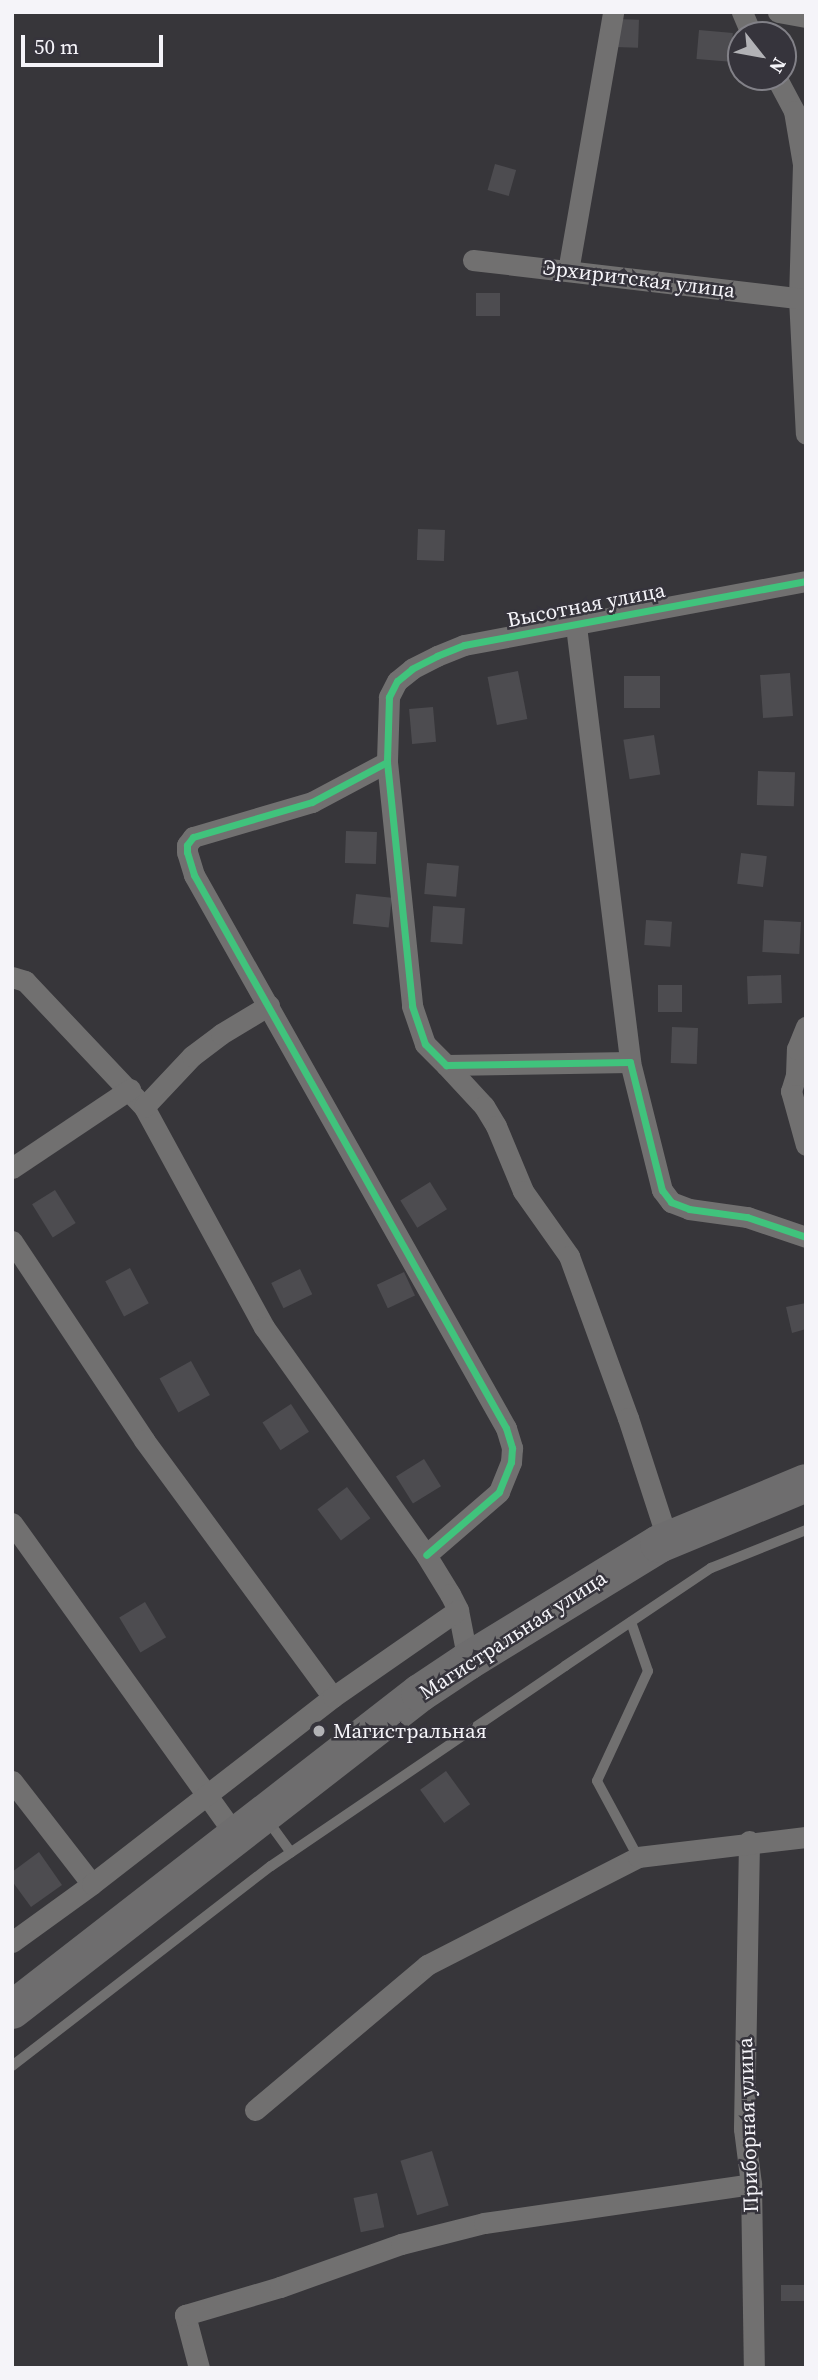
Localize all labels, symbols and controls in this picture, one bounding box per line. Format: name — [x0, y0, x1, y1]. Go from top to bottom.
scale bar — [24, 21, 166, 65]
north arrow — [727, 21, 797, 91]
text: 50 m — [34, 32, 79, 61]
text: N — [764, 53, 793, 78]
street label: Эрхиритская улица — [542, 255, 736, 303]
street label: Высотная улица — [505, 577, 667, 633]
street label: Магистральная улица — [415, 1565, 611, 1705]
place label: Магистральная — [333, 1718, 487, 1744]
marker: Магистральная — [311, 1723, 327, 1739]
street label: Приборная улица — [732, 2037, 764, 2213]

